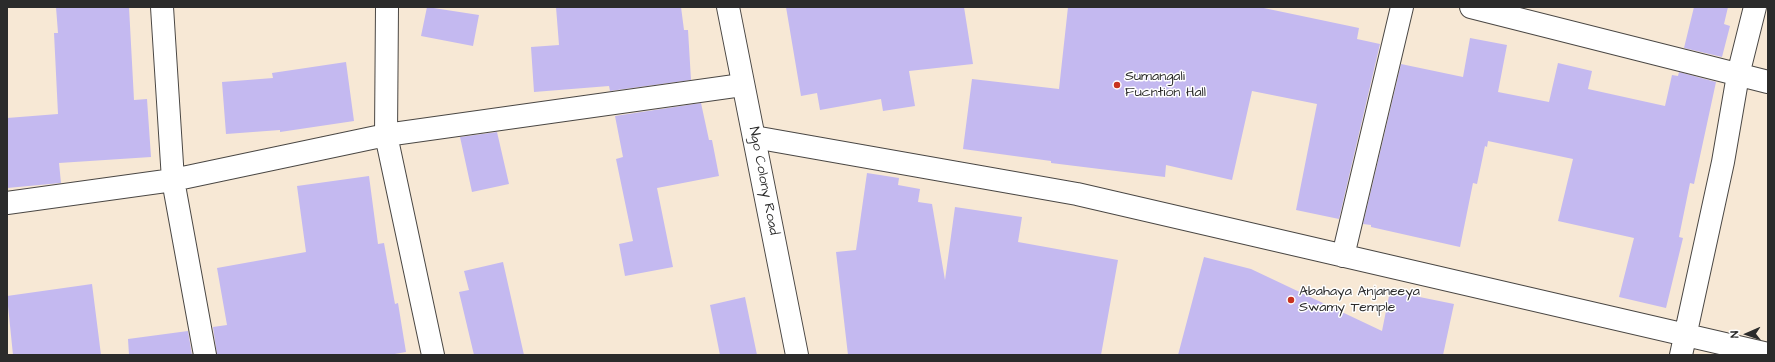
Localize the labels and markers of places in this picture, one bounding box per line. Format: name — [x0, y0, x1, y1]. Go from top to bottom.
place label: Sumangali Fucntion Hall — [1125, 69, 1206, 102]
marker: Sumangali Fucntion Hall — [1112, 80, 1122, 90]
place label: Abahaya Anjaneeya Swamy Temple — [1299, 284, 1420, 316]
marker: Abahaya Anjaneeya Swamy Temple — [1286, 295, 1296, 305]

